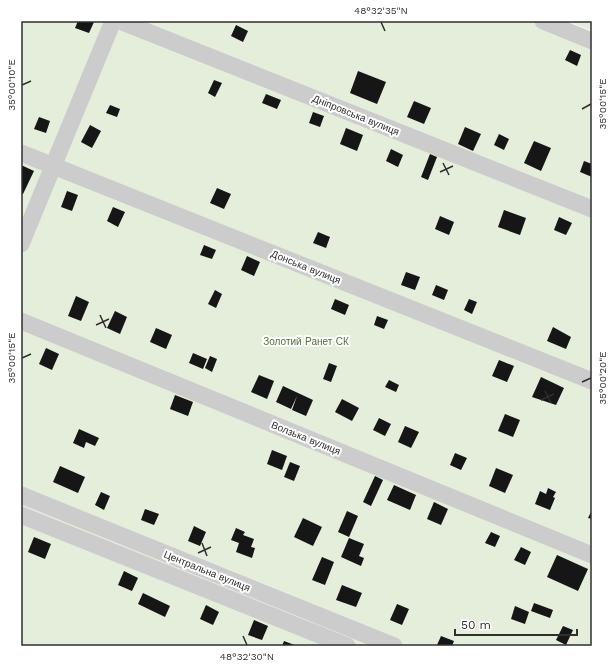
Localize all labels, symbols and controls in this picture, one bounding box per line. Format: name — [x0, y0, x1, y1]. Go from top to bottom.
text: 48°32'35"N — [354, 5, 408, 16]
text: 35°00'10"E — [6, 59, 17, 111]
text: 35°00'15"E — [597, 78, 608, 130]
street label: Дніпровська вулиця — [311, 93, 401, 137]
street label: Донська вулиця — [270, 248, 342, 286]
text: 35°00'15"E — [6, 332, 17, 384]
park label: Золотий Ранет СК — [263, 336, 349, 347]
text: 35°00'20"E — [597, 351, 608, 405]
street label: Волзька вулиця — [270, 419, 342, 457]
street label: Центральна вулиця — [162, 549, 252, 593]
scale bar — [455, 611, 577, 637]
text: 50 m — [461, 618, 491, 632]
text: 48°32'30"N — [220, 651, 274, 662]

